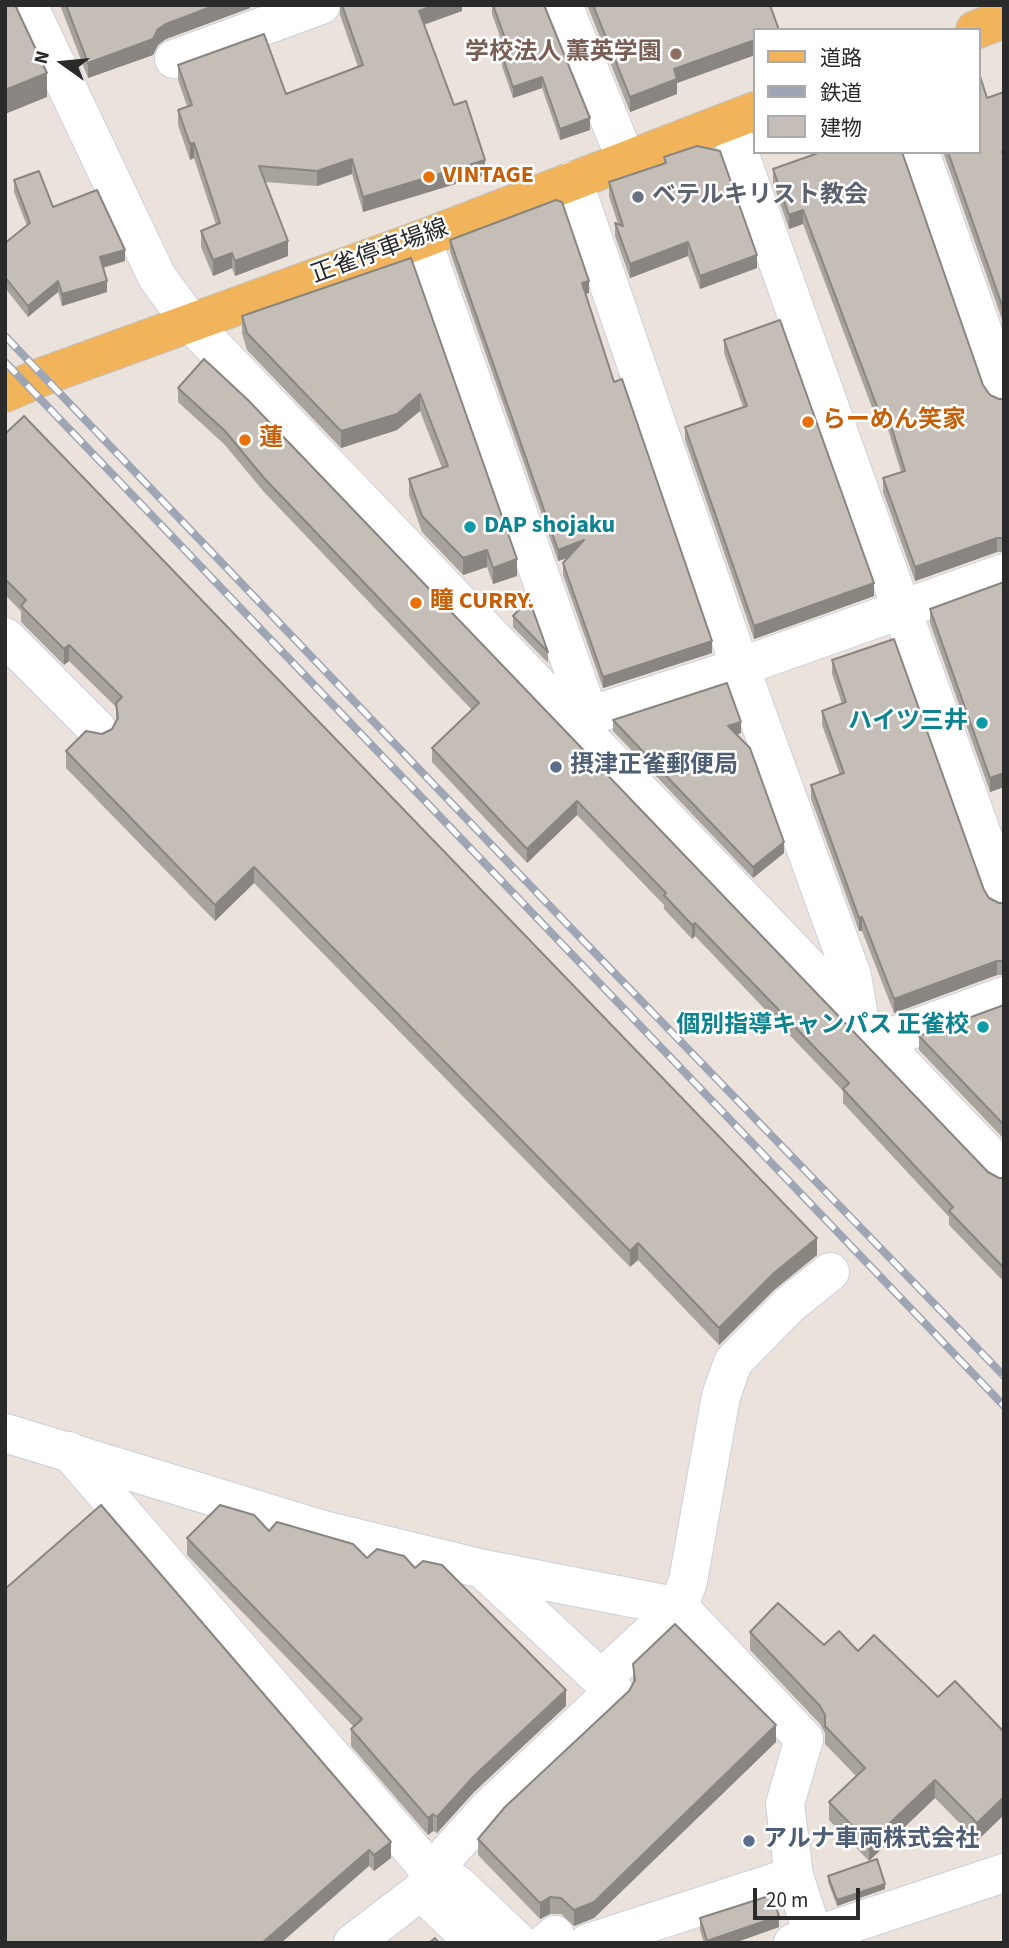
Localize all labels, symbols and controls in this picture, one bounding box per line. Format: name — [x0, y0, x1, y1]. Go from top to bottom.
north arrow — [28, 28, 98, 98]
legend — [754, 28, 981, 154]
place label: 学校法人 薫英学園 — [465, 40, 662, 68]
text: 道路 — [820, 43, 862, 73]
marker: 学校法人 薫英学園 — [668, 46, 684, 62]
text: N — [28, 48, 57, 67]
text: 鉄道 — [820, 78, 862, 108]
text: 建物 — [820, 113, 862, 143]
place label: VINTAGE — [443, 163, 534, 191]
marker: VINTAGE — [421, 169, 437, 185]
place label: ベテルキリスト教会 — [652, 183, 868, 211]
marker: ベテルキリスト教会 — [630, 189, 646, 205]
street label: 正雀停車場線 — [307, 215, 453, 291]
place label: らーめん笑家 — [822, 408, 966, 436]
marker: らーめん笑家 — [800, 414, 816, 430]
place label: 蓮 — [259, 426, 283, 454]
marker: 蓮 — [237, 432, 253, 448]
place label: DAP shojaku — [484, 513, 615, 541]
marker: DAP shojaku — [462, 519, 478, 535]
place label: 瞳 CURRY. — [430, 589, 534, 617]
marker: 瞳 CURRY. — [408, 595, 424, 611]
place label: ハイツ三井 — [848, 709, 968, 737]
marker: ハイツ三井 — [974, 715, 990, 731]
place label: 摂津正雀郵便局 — [570, 753, 738, 781]
marker: 摂津正雀郵便局 — [548, 759, 564, 775]
place label: 個別指導キャンパス 正雀校 — [676, 1013, 969, 1041]
marker: 個別指導キャンパス 正雀校 — [975, 1019, 991, 1035]
place label: アルナ車両株式会社 — [763, 1827, 979, 1855]
marker: アルナ車両株式会社 — [741, 1833, 757, 1849]
scale bar — [757, 1874, 864, 1918]
text: 20 m — [766, 1885, 808, 1915]

